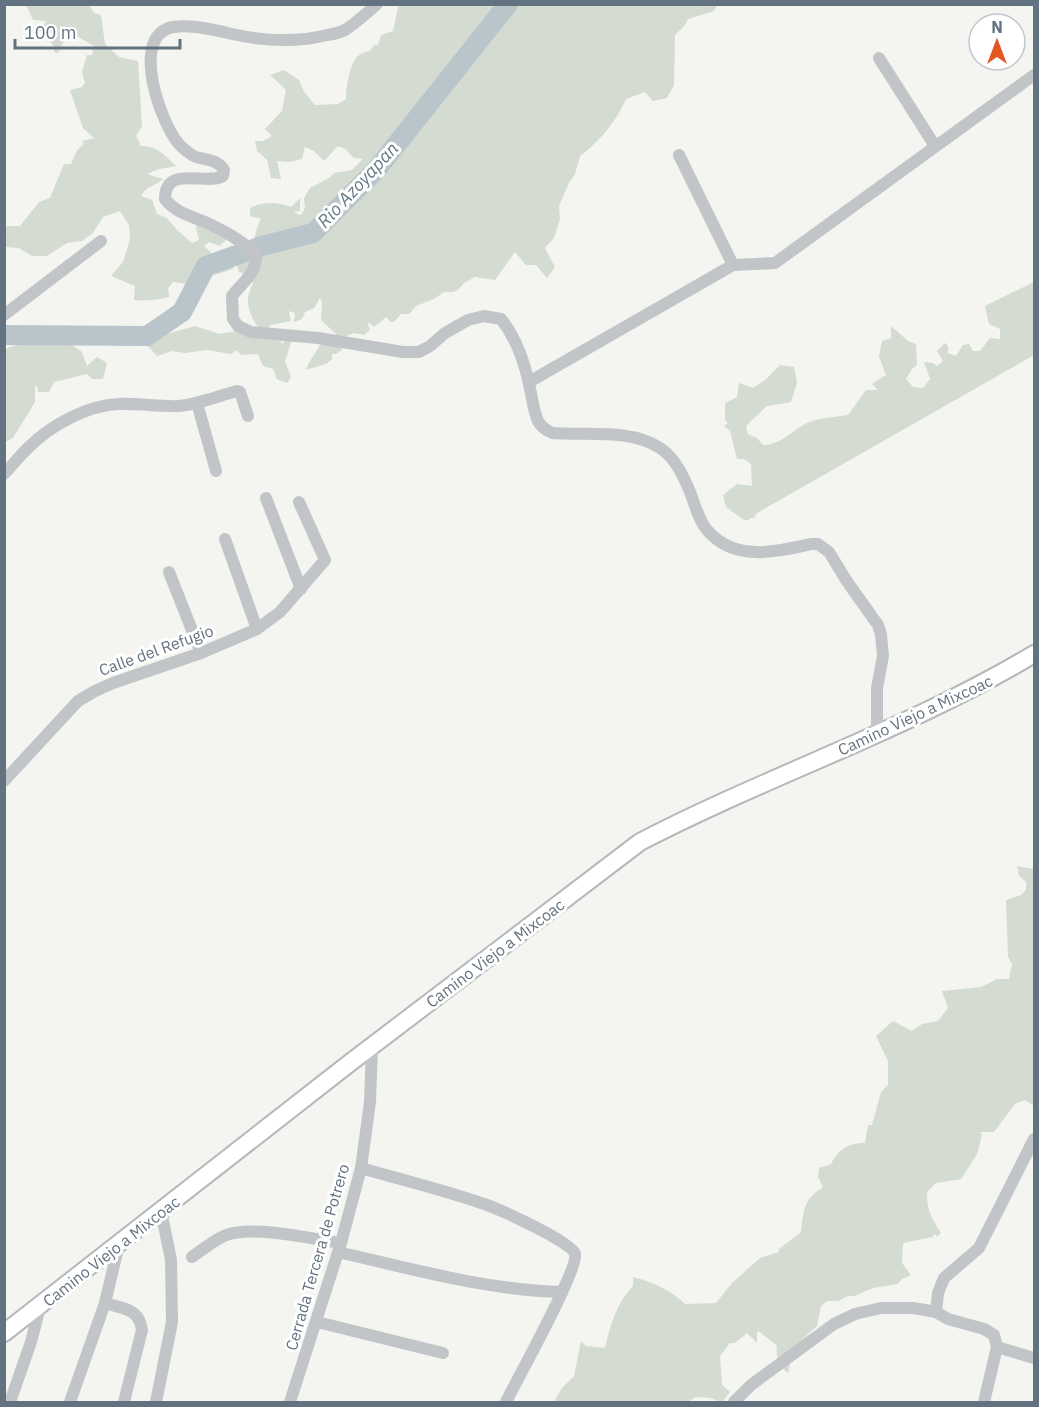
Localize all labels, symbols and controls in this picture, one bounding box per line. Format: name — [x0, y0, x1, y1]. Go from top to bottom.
scale bar — [15, 12, 180, 50]
north arrow — [967, 12, 1027, 72]
text: N — [991, 17, 1003, 37]
text: 100 m — [24, 21, 76, 44]
water label: Rio Azoyapan — [312, 137, 403, 232]
street label: Calle del Refugio — [96, 620, 216, 680]
street label: Camino Viejo a Mixcoac — [835, 670, 995, 760]
street label: Camino Viejo a Mixcoac — [422, 894, 568, 1012]
street label: Cerrada Tercera de Potrero — [281, 1161, 353, 1353]
street label: Camino Viejo a Mixcoac — [39, 1191, 183, 1311]

